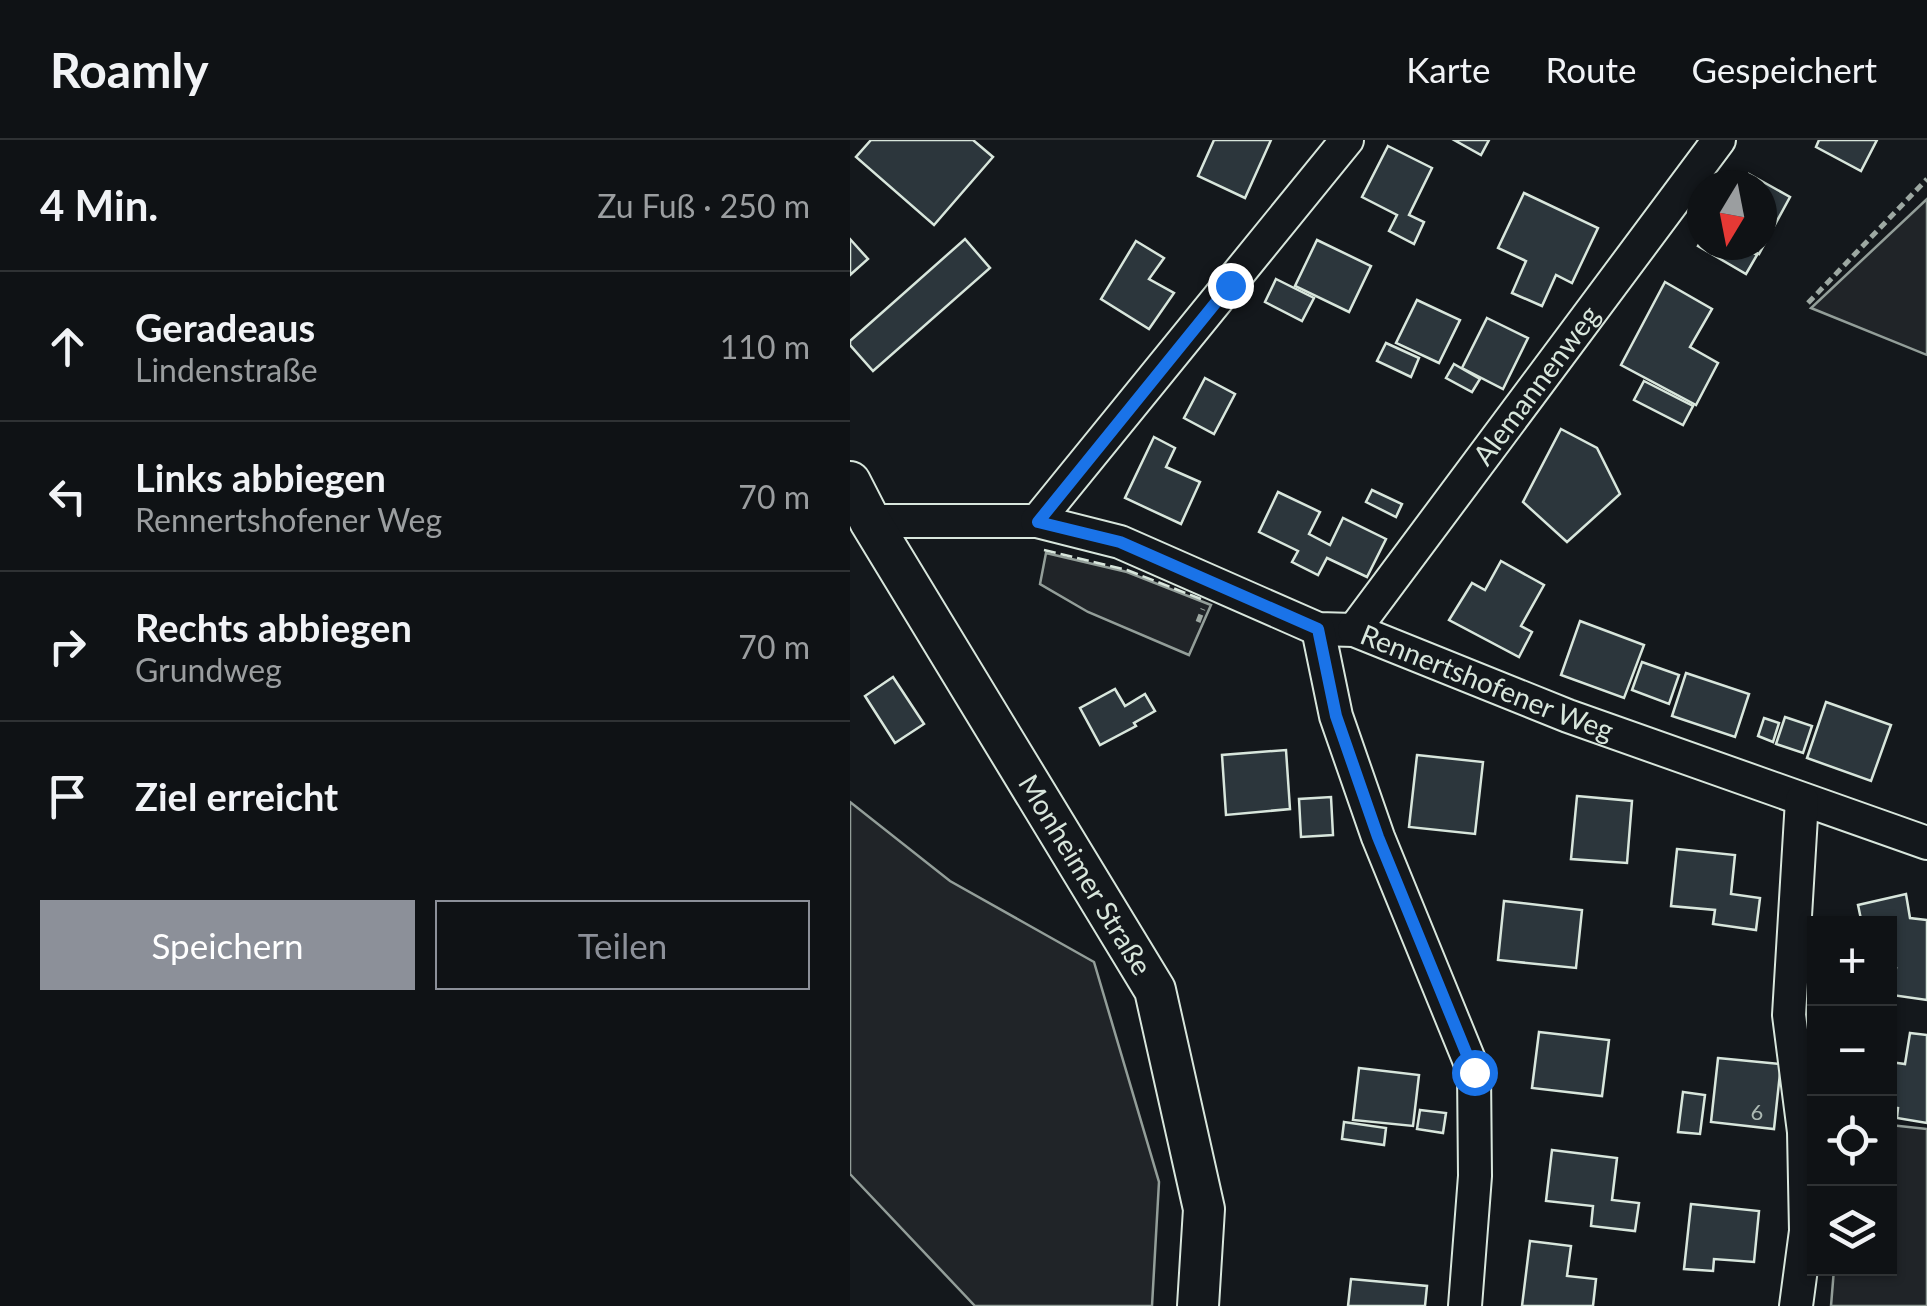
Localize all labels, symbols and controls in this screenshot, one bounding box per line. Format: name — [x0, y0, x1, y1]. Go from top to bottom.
text: Roamly — [50, 41, 209, 98]
text: Karte — [1406, 48, 1490, 90]
text: Route — [1545, 48, 1637, 90]
text: Gespeichert — [1692, 48, 1877, 90]
north arrow — [1687, 170, 1777, 260]
text: 4 Min. — [40, 180, 158, 230]
text: Zu Fuß · 250 m — [597, 186, 810, 225]
route end — [1208, 263, 1254, 309]
street label: Alemannenweg — [1465, 298, 1606, 471]
text: Geradeaus — [135, 304, 315, 350]
icon: ahead — [40, 319, 95, 374]
text: 110 m — [720, 327, 810, 366]
text: Lindenstraße — [135, 350, 318, 389]
text: Links abbiegen — [135, 454, 386, 500]
icon: left — [40, 469, 95, 524]
text: 70 m — [738, 477, 810, 516]
text: Rennertshofener Weg — [135, 500, 442, 539]
text: Rechts abbiegen — [135, 604, 412, 650]
street label: Rennertshofener Weg — [1356, 617, 1618, 747]
icon: right — [40, 619, 95, 674]
text: 70 m — [738, 627, 810, 666]
text: Grundweg — [135, 650, 282, 689]
street label: Monheimer Straße — [1012, 768, 1160, 981]
icon: arrive — [40, 769, 95, 824]
text: Ziel erreicht — [135, 773, 338, 819]
button: Speichern — [40, 900, 415, 990]
button: Teilen — [435, 900, 810, 990]
map controls — [1807, 916, 1897, 1276]
button: + — [1807, 916, 1897, 1006]
button: − — [1807, 1006, 1897, 1096]
route start — [1452, 1050, 1498, 1096]
button: locate — [1807, 1096, 1897, 1186]
house number: 6 — [1751, 1098, 1763, 1125]
button: layers — [1807, 1186, 1897, 1276]

